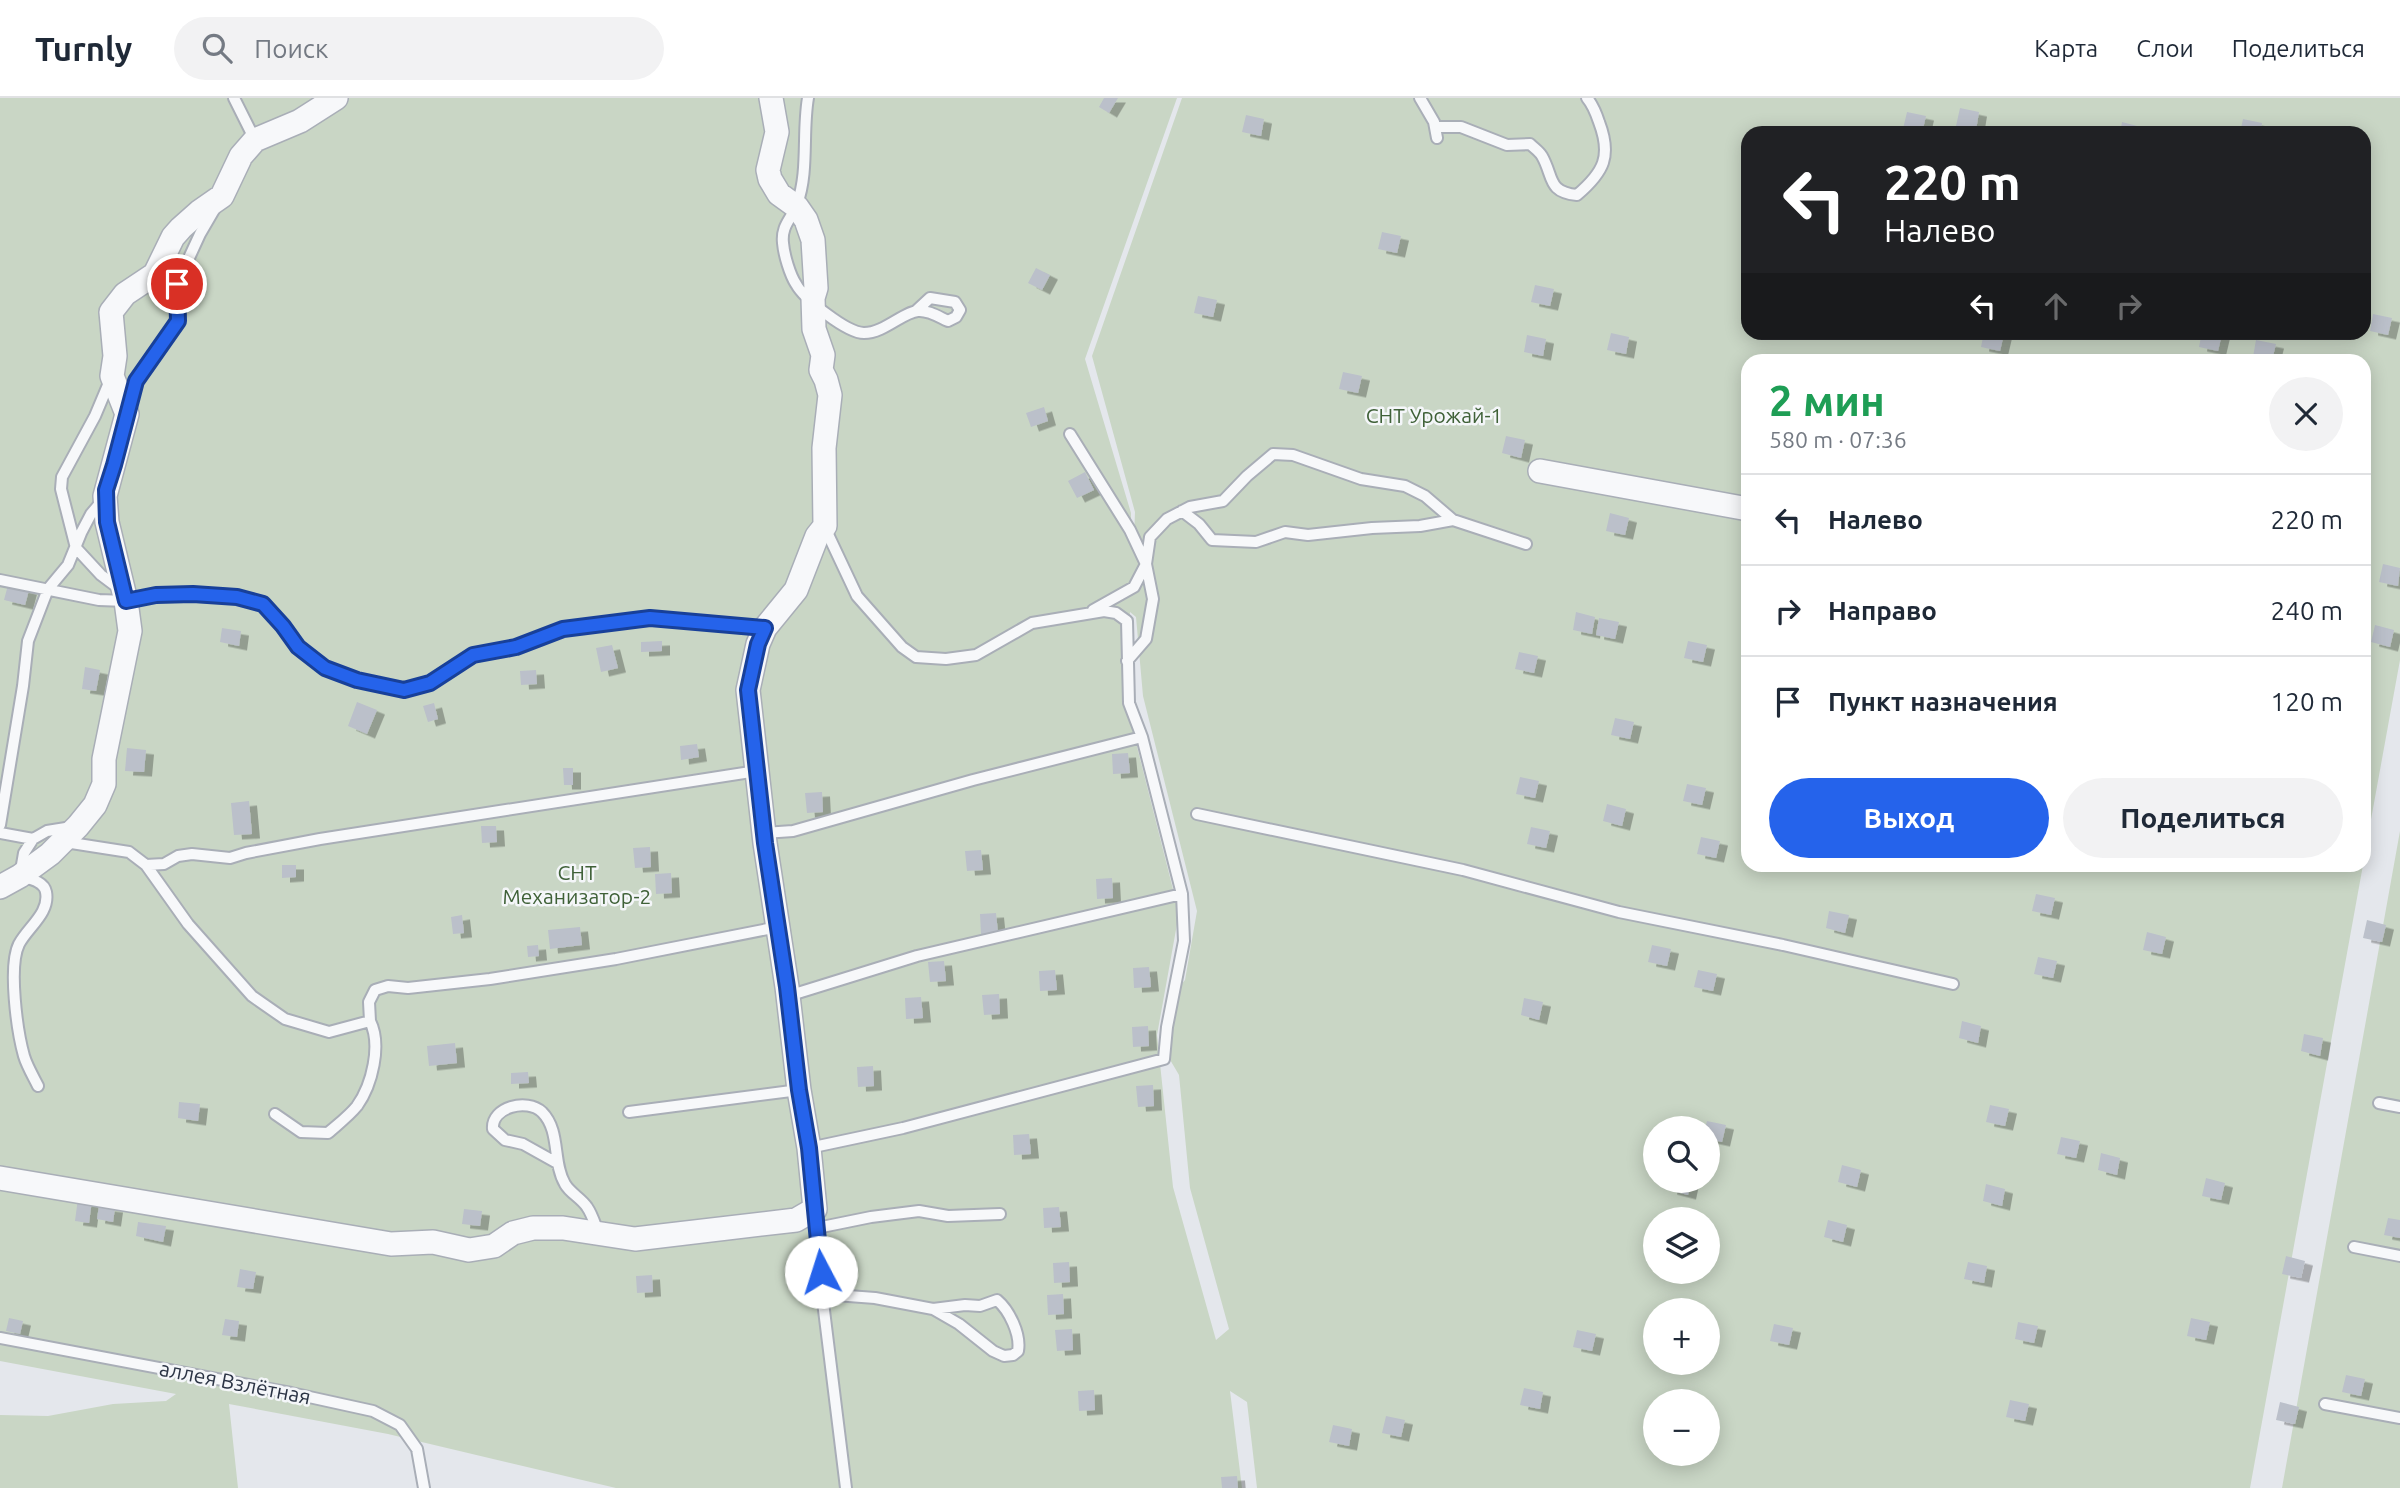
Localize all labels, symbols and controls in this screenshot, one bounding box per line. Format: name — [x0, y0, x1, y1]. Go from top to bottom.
search box — [174, 17, 664, 80]
icon: search — [198, 29, 236, 67]
text: Turnly — [35, 30, 132, 67]
text: Поиск — [254, 34, 328, 63]
text: Карта — [2034, 35, 2098, 62]
text: Слои — [2136, 35, 2194, 62]
text: Поделиться — [2232, 35, 2365, 62]
icon: left — [1769, 154, 1860, 245]
text: 220 m — [1884, 154, 2021, 209]
text: Налево — [1884, 212, 1996, 248]
pin — [147, 254, 207, 314]
icon: arrive — [158, 265, 196, 303]
icon: left — [1964, 287, 2002, 325]
icon: ahead — [2037, 287, 2075, 325]
icon: right — [2110, 287, 2148, 325]
text: 2 мин — [1769, 377, 1885, 424]
button: close — [2269, 377, 2343, 451]
park label: СНТ Урожай-1 — [1366, 403, 1502, 427]
text: 580 m · 07:36 — [1769, 427, 1907, 452]
icon: left — [1769, 501, 1807, 539]
text: Налево — [1828, 505, 1923, 534]
text: 220 m — [2271, 505, 2343, 534]
icon: right — [1769, 592, 1807, 630]
text: Направо — [1828, 596, 1937, 625]
text: 240 m — [2271, 596, 2343, 625]
icon: arrive — [1769, 683, 1807, 721]
text: Пункт назначения — [1828, 687, 2058, 716]
text: 120 m — [2271, 687, 2343, 716]
button: Выход — [1769, 778, 2049, 858]
button: Поделиться — [2063, 778, 2343, 858]
park label: СНТ Механизатор-2 — [503, 860, 651, 908]
map controls — [1643, 1116, 1720, 1466]
button: search — [1643, 1116, 1720, 1193]
button: layers — [1643, 1207, 1720, 1284]
position arrow — [784, 1235, 858, 1309]
button: + — [1643, 1298, 1720, 1375]
street label: аллея Взлётная — [157, 1356, 313, 1408]
button: − — [1643, 1389, 1720, 1466]

